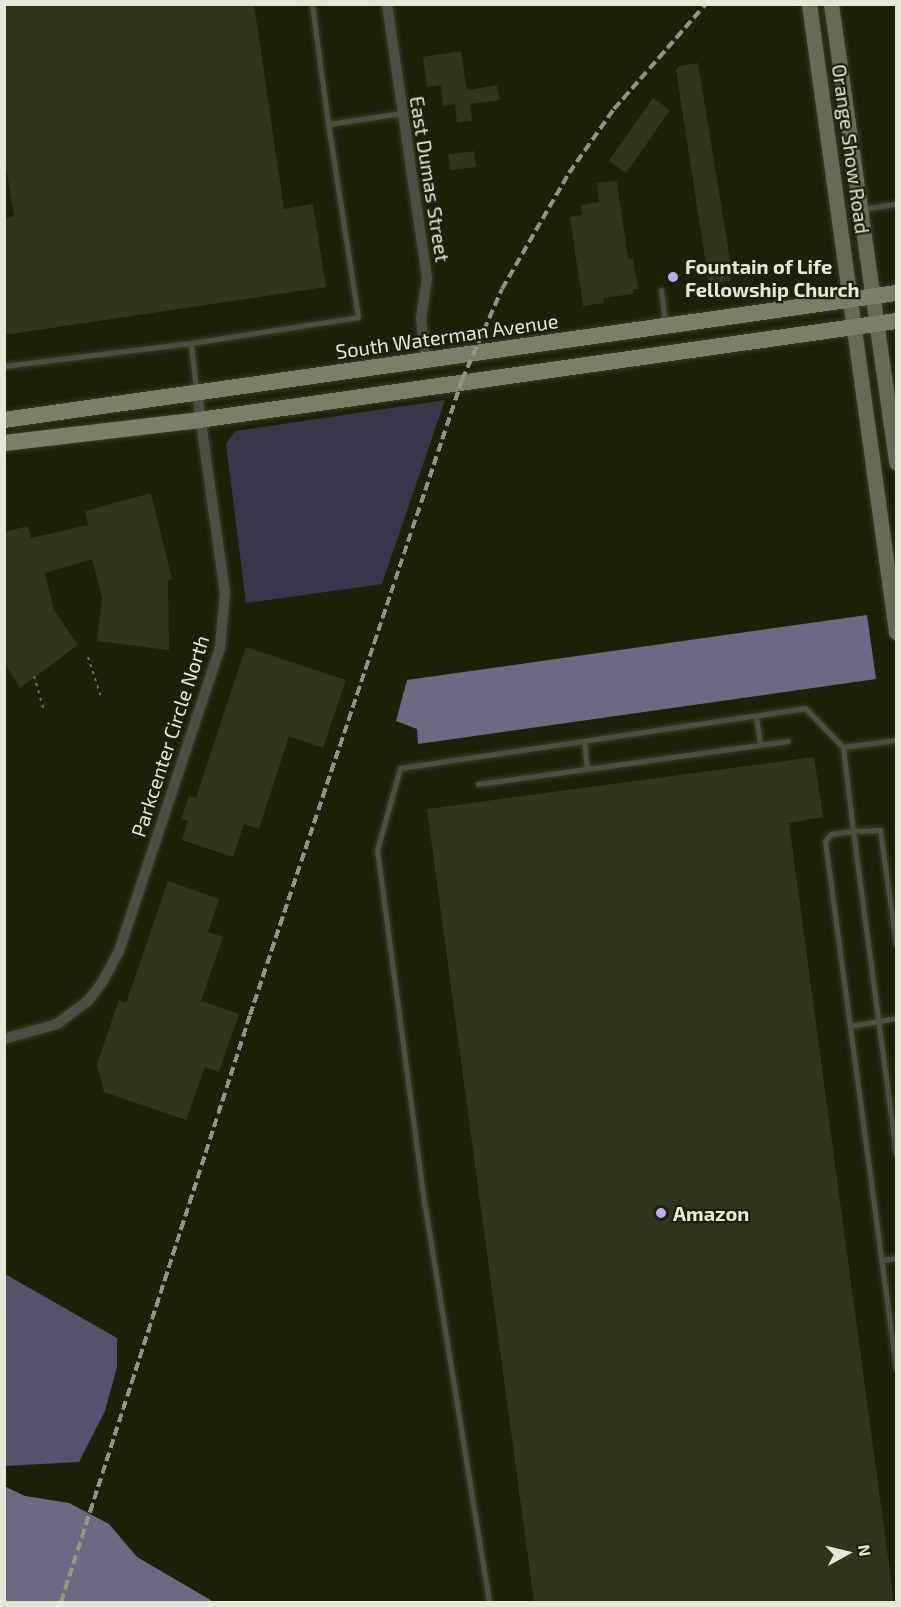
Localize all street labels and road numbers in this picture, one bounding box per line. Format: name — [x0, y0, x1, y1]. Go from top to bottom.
street label: Orange Show Road — [827, 62, 875, 236]
street label: East Dumas Street — [405, 94, 455, 264]
street label: South Waterman Avenue — [334, 308, 560, 364]
street label: Parkcenter Circle North — [126, 632, 214, 840]

